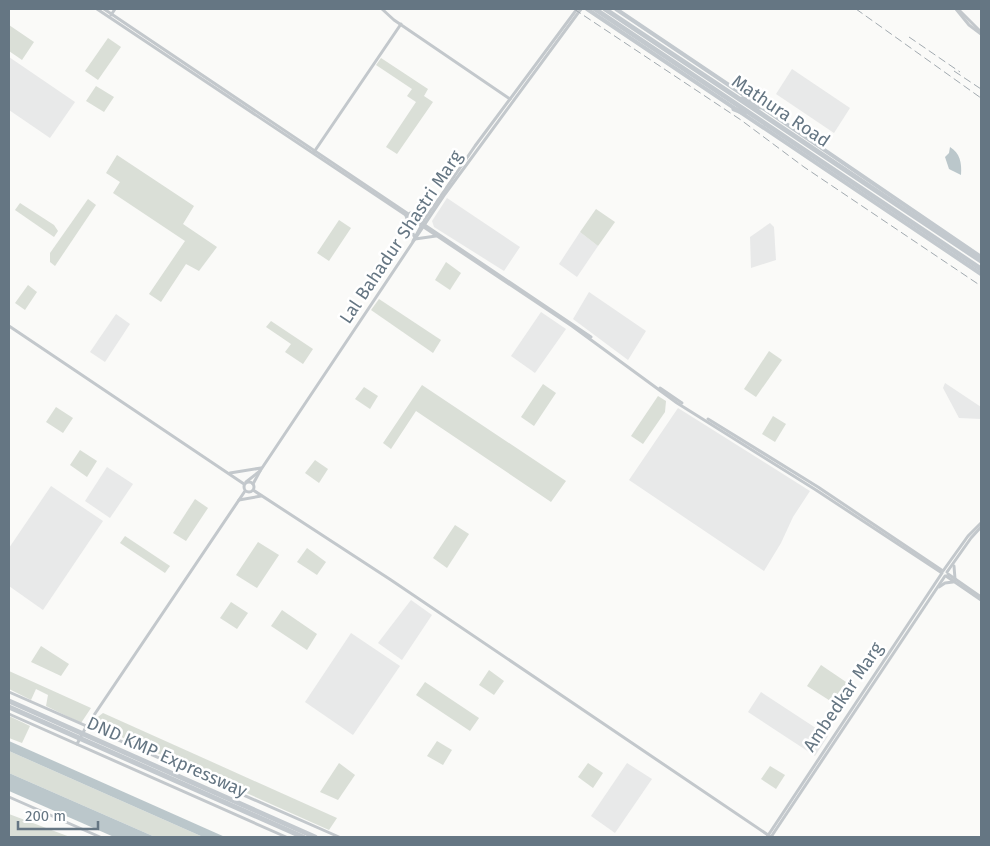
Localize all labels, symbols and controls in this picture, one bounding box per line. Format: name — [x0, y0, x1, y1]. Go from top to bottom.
street label: Mathura Road — [728, 70, 834, 152]
street label: Lal Bahadur Shastri Marg — [335, 146, 468, 328]
street label: Ambedkar Marg — [798, 638, 888, 756]
street label: DND KMP Expressway — [84, 712, 251, 802]
scale bar — [18, 798, 98, 830]
text: 200 m — [25, 807, 66, 825]

